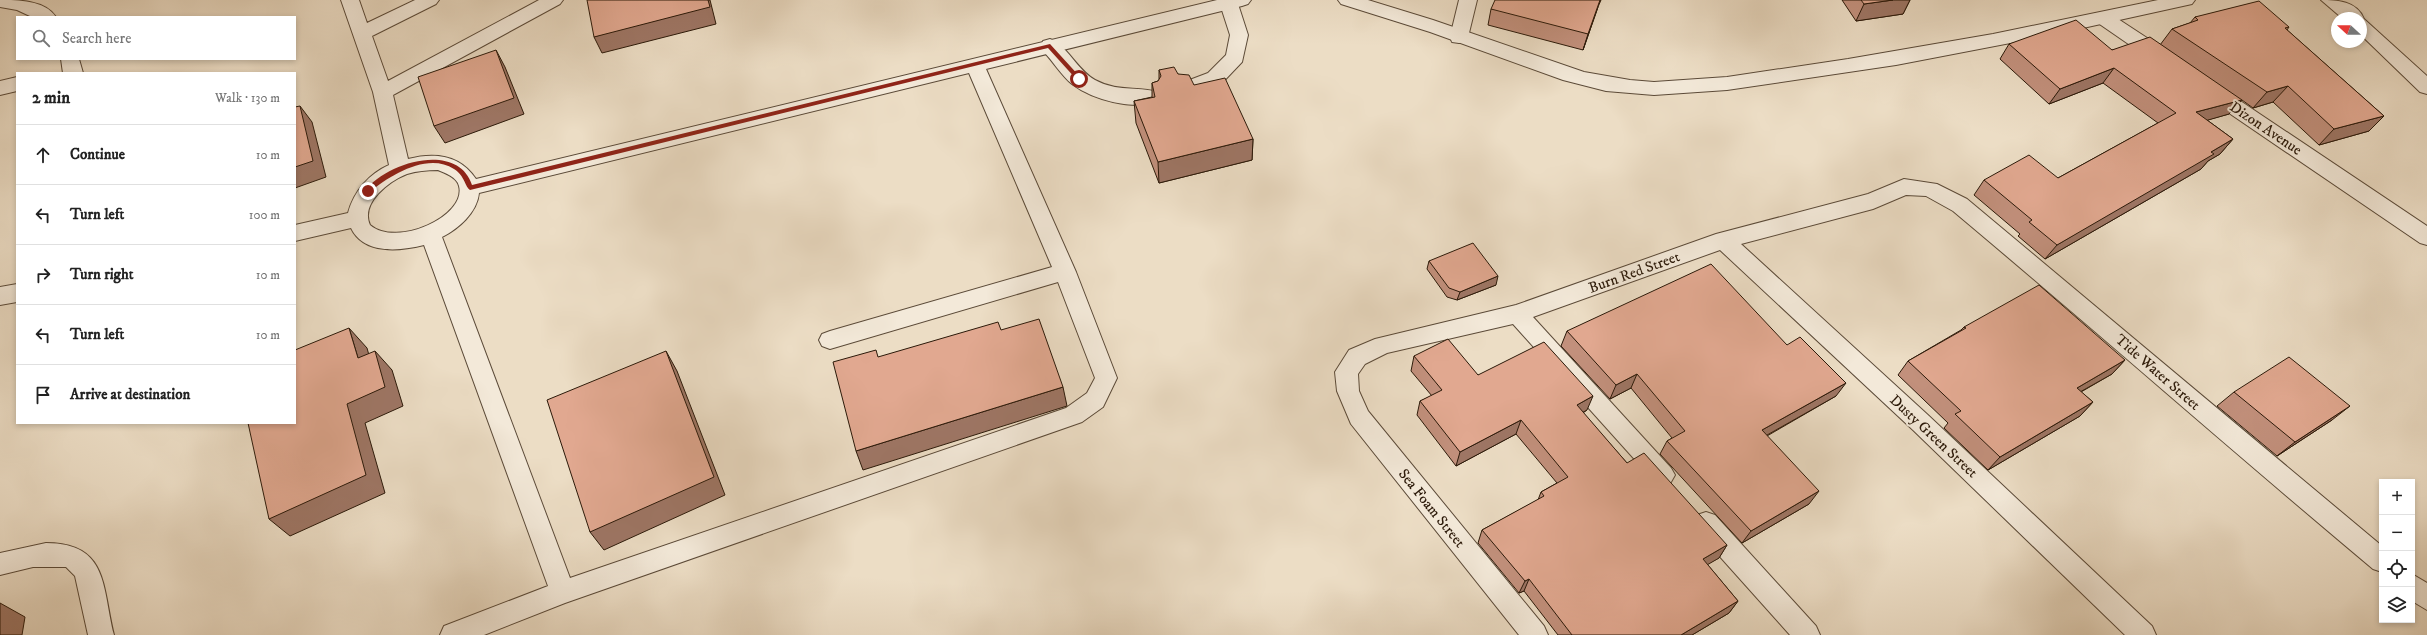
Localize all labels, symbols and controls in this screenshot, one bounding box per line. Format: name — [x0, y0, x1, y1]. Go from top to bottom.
north arrow — [2331, 12, 2367, 48]
search box — [16, 16, 296, 60]
icon: search — [30, 27, 52, 49]
text: Search here — [62, 29, 131, 48]
route start — [1070, 70, 1088, 88]
text: 2 min — [32, 87, 70, 109]
text: Walk · 130 m — [215, 90, 280, 106]
street label: Dizon Avenue — [2226, 97, 2306, 160]
icon: ahead — [32, 144, 54, 166]
text: Continue — [70, 145, 125, 164]
text: 10 m — [256, 147, 280, 163]
route end — [359, 182, 377, 200]
icon: left — [32, 204, 54, 226]
text: Turn left — [70, 205, 124, 224]
text: 100 m — [249, 207, 280, 223]
street label: Burn Red Street — [1586, 247, 1683, 298]
icon: right — [32, 264, 54, 286]
text: Turn right — [70, 265, 133, 284]
text: 10 m — [256, 267, 280, 283]
icon: left — [32, 324, 54, 346]
text: Turn left — [70, 325, 124, 344]
text: 10 m — [256, 327, 280, 343]
street label: Tide Water Street — [2111, 330, 2204, 415]
icon: arrive — [32, 384, 54, 406]
text: Arrive at destination — [70, 385, 190, 404]
street label: Dusty Green Street — [1886, 391, 1982, 482]
street label: Sea Foam Street — [1394, 465, 1469, 552]
map controls — [2379, 479, 2415, 623]
button: + — [2379, 479, 2415, 515]
button: − — [2379, 515, 2415, 551]
button: locate — [2379, 551, 2415, 587]
button: layers — [2379, 587, 2415, 623]

